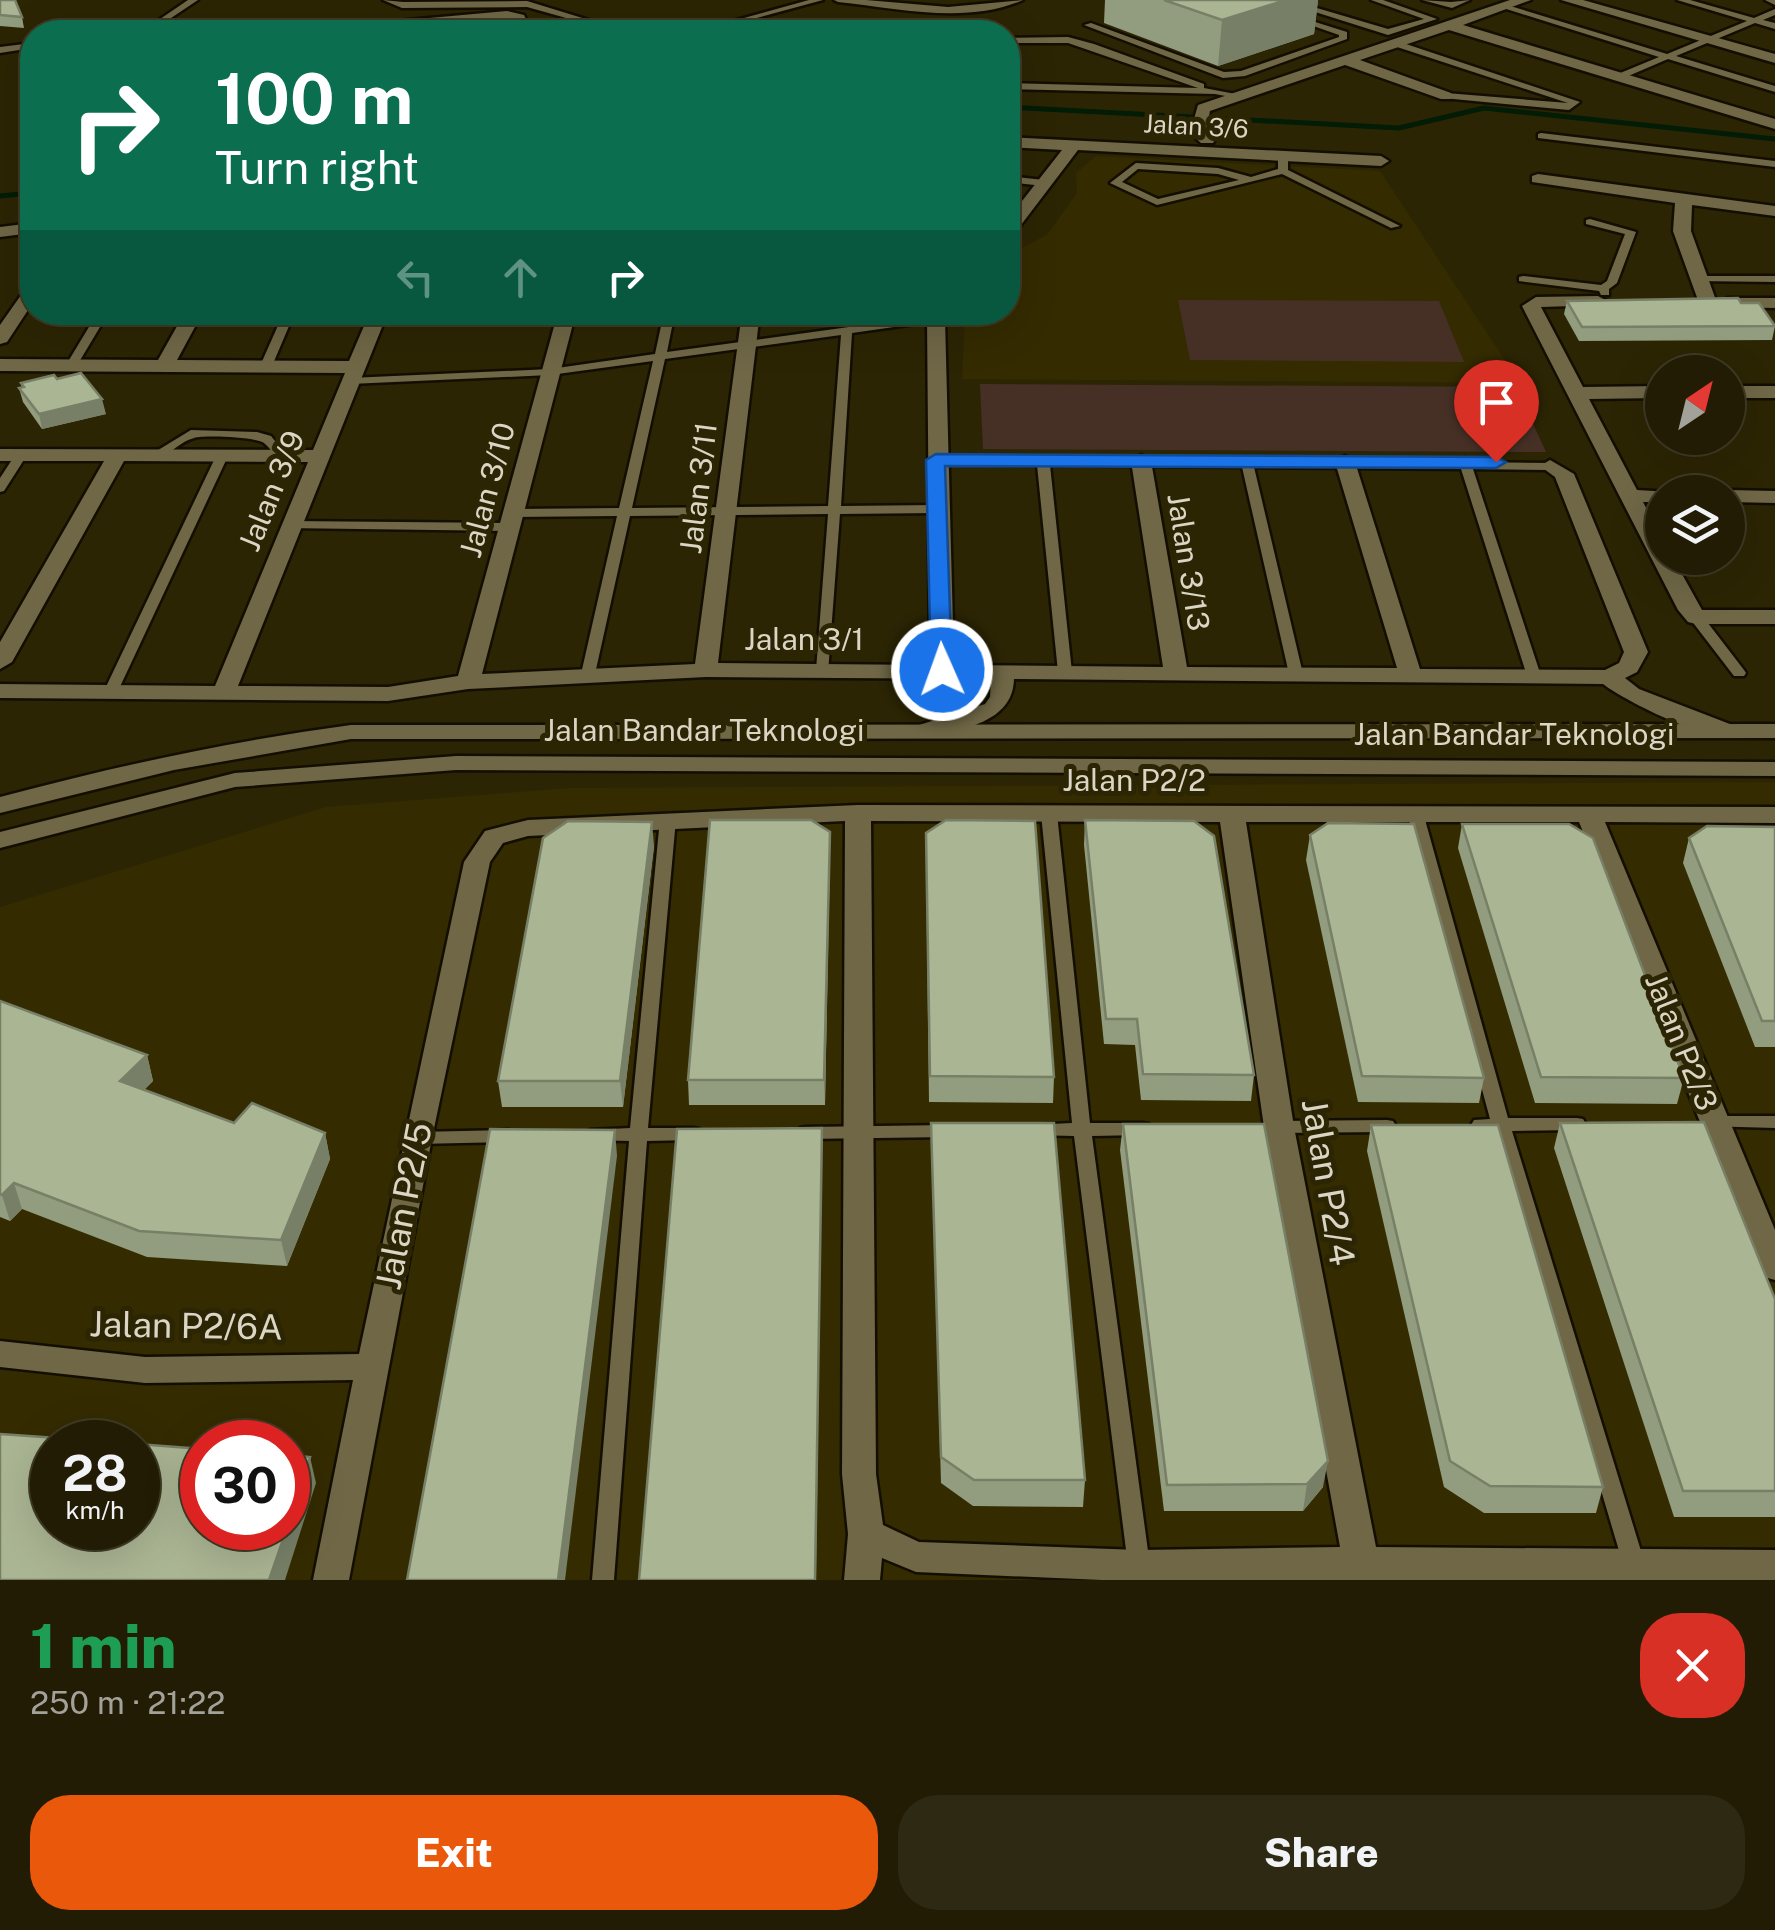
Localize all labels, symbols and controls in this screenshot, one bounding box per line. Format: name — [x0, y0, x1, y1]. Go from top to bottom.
text: 100 m — [215, 57, 413, 140]
icon: right — [50, 60, 180, 190]
street label: Jalan 3/6 — [1143, 108, 1249, 144]
text: Turn right — [215, 141, 419, 194]
icon: left — [388, 250, 443, 305]
icon: ahead — [493, 250, 548, 305]
icon: right — [598, 250, 653, 305]
north arrow — [1645, 355, 1745, 455]
map controls — [1645, 355, 1745, 575]
pin — [1454, 360, 1539, 463]
icon: arrive — [1469, 375, 1524, 430]
street label: Jalan 3/10 — [452, 418, 522, 561]
street label: Jalan 3/11 — [672, 420, 724, 556]
street label: Jalan 3/9 — [231, 425, 311, 556]
button: layers — [1645, 475, 1745, 575]
street label: Jalan 3/13 — [1160, 490, 1218, 633]
position arrow — [890, 618, 994, 722]
street label: Jalan 3/1 — [744, 621, 864, 657]
street label: Jalan Bandar Teknologi — [543, 712, 865, 748]
street label: Jalan Bandar Teknologi — [1353, 716, 1675, 752]
street label: Jalan P2/2 — [1062, 762, 1206, 798]
street label: Jalan P2/3 — [1638, 968, 1726, 1115]
street label: Jalan P2/4 — [1294, 1095, 1363, 1269]
street label: Jalan P2/5 — [367, 1119, 440, 1293]
street label: Jalan P2/6A — [89, 1303, 283, 1348]
speed limit sign: 30 — [180, 1420, 310, 1550]
text: 28 — [62, 1443, 128, 1502]
text: km/h — [66, 1495, 124, 1525]
text: 1 min — [30, 1611, 177, 1682]
button: close — [1640, 1613, 1745, 1718]
text: 250 m · 21:22 — [30, 1684, 225, 1721]
button: Exit — [30, 1795, 878, 1910]
button: Share — [898, 1795, 1745, 1910]

